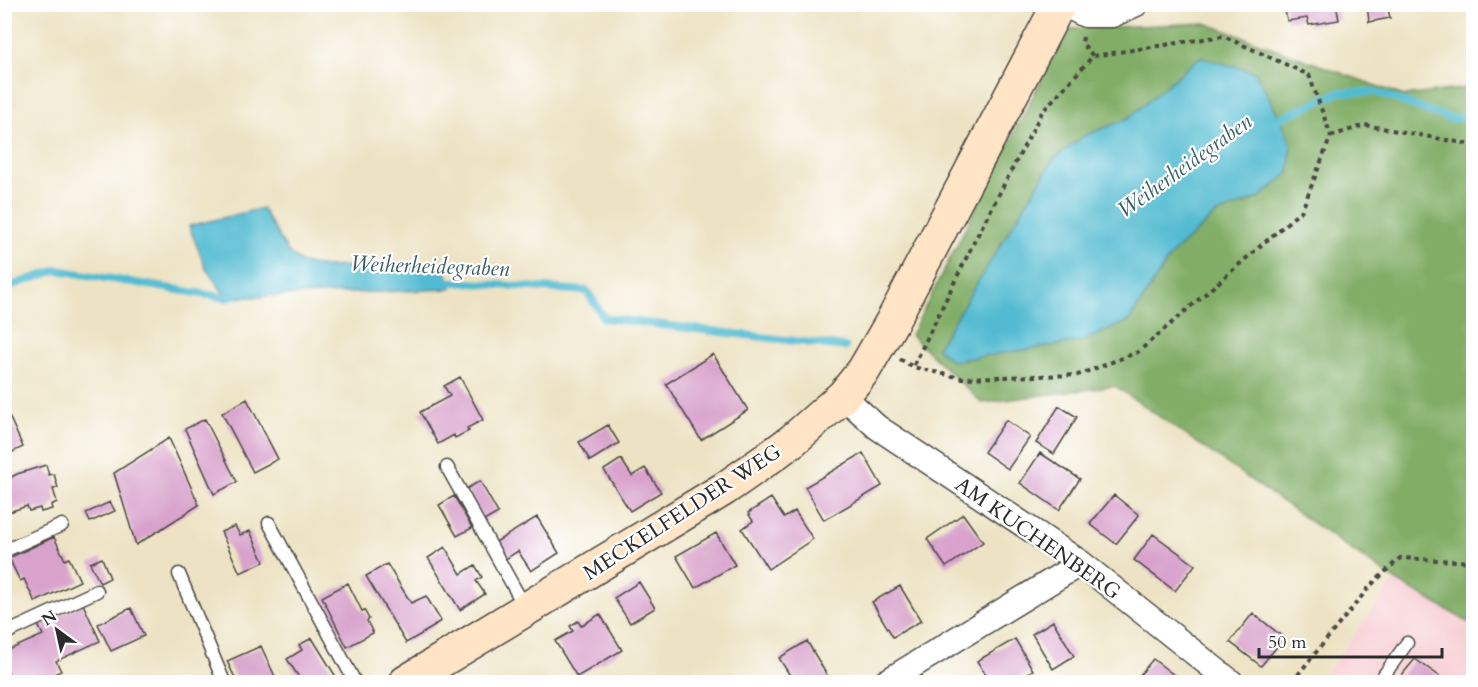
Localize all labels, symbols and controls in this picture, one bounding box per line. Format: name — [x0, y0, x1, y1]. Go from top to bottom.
water label: Weiherheidegraben — [1111, 107, 1258, 225]
water label: Weiherheidegraben — [350, 248, 510, 284]
street label: MECKELFELDER WEG — [578, 437, 787, 587]
street label: AM KUCHENBERG — [949, 470, 1127, 607]
north arrow — [27, 600, 87, 660]
text: N — [38, 605, 61, 631]
scale bar — [1259, 621, 1442, 659]
text: 50 m — [1268, 630, 1307, 655]

